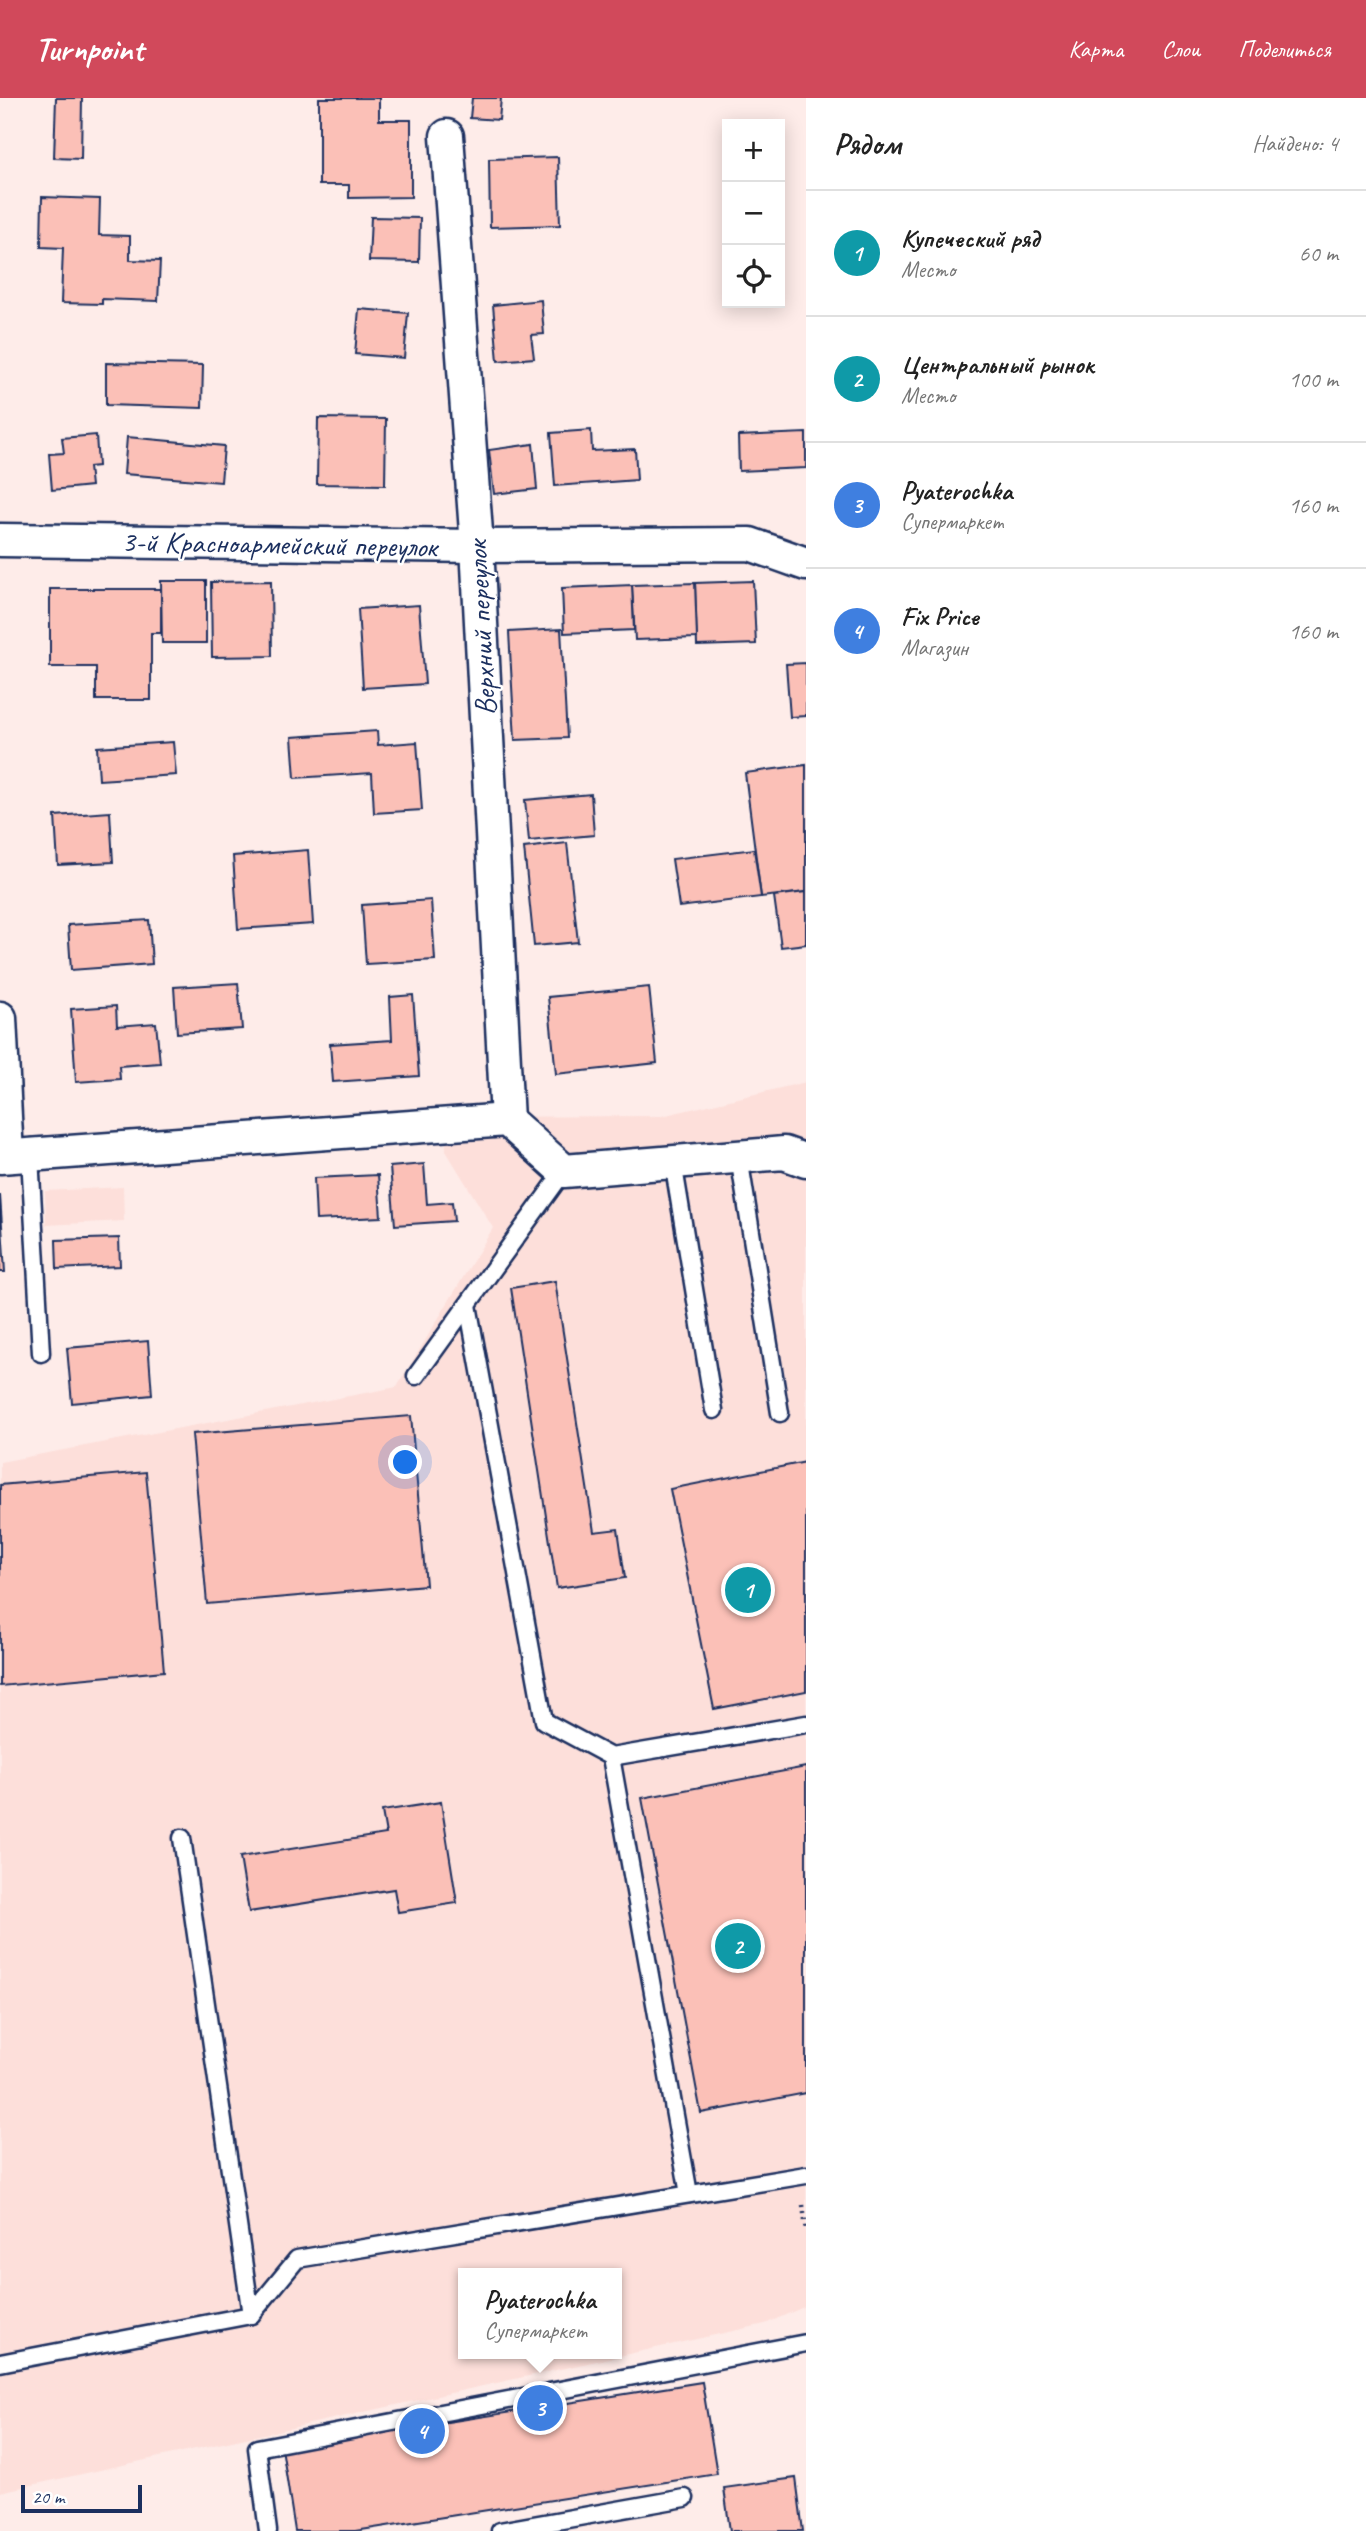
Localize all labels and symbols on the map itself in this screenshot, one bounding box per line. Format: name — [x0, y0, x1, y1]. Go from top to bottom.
street label: 3-й Красноармейский переулок — [121, 522, 440, 566]
street label: Верхний переулок — [457, 536, 505, 717]
your location — [388, 1445, 422, 1479]
pin: 1 — [725, 1564, 771, 1616]
pin: 2 — [715, 1920, 761, 1972]
pin: 3 — [517, 2382, 563, 2434]
pin: 4 — [399, 2405, 445, 2457]
scale bar — [21, 2482, 142, 2514]

